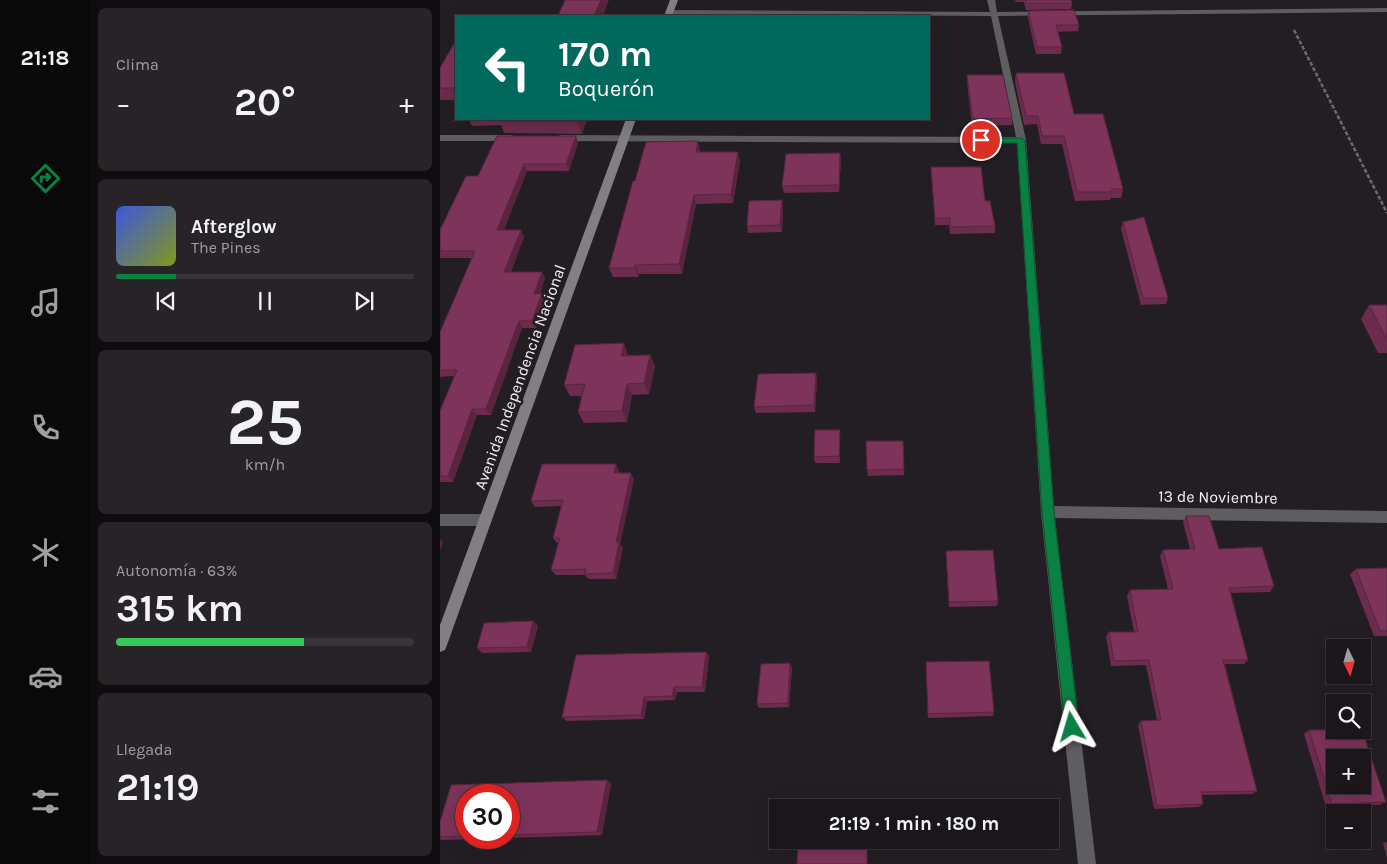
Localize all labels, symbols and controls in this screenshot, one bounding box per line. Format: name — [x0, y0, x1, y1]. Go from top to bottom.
text: 170 m — [558, 34, 652, 75]
icon: left — [475, 35, 540, 100]
text: 21:18 — [20, 45, 70, 71]
text: Clima — [116, 55, 159, 74]
text: Boquerón — [558, 76, 654, 102]
text: 20° — [234, 80, 296, 125]
text: − — [116, 87, 131, 120]
text: + — [399, 87, 414, 120]
pin — [960, 119, 1002, 161]
icon: arrive — [967, 126, 995, 154]
icon: directions — [28, 161, 63, 196]
text: Afterglow — [191, 216, 277, 238]
text: The Pines — [191, 238, 261, 257]
street label: Avenida Independencia Nacional — [470, 262, 570, 492]
icon: music — [28, 285, 63, 320]
icon: previous — [152, 287, 180, 315]
icon: pause — [251, 287, 279, 315]
icon: next — [350, 287, 378, 315]
text: 25 — [226, 384, 304, 460]
icon: phone — [28, 410, 63, 445]
text: km/h — [245, 455, 285, 474]
street label: 13 de Noviembre — [1158, 486, 1278, 508]
icon: climate — [28, 535, 63, 570]
text: Autonomía · 63% — [116, 561, 237, 580]
text: 315 km — [116, 586, 243, 631]
north arrow — [1326, 639, 1371, 684]
map controls — [1326, 639, 1371, 849]
icon: car — [28, 659, 63, 694]
button: search — [1326, 694, 1371, 739]
position arrow — [1045, 700, 1097, 752]
text: Llegada — [116, 740, 172, 759]
button: + — [1326, 749, 1371, 794]
text: 21:19 — [116, 765, 200, 810]
icon: filters — [28, 784, 63, 819]
speed limit sign: 30 — [455, 784, 520, 849]
button: − — [1326, 804, 1371, 849]
text: 21:19 · 1 min · 180 m — [829, 813, 999, 835]

